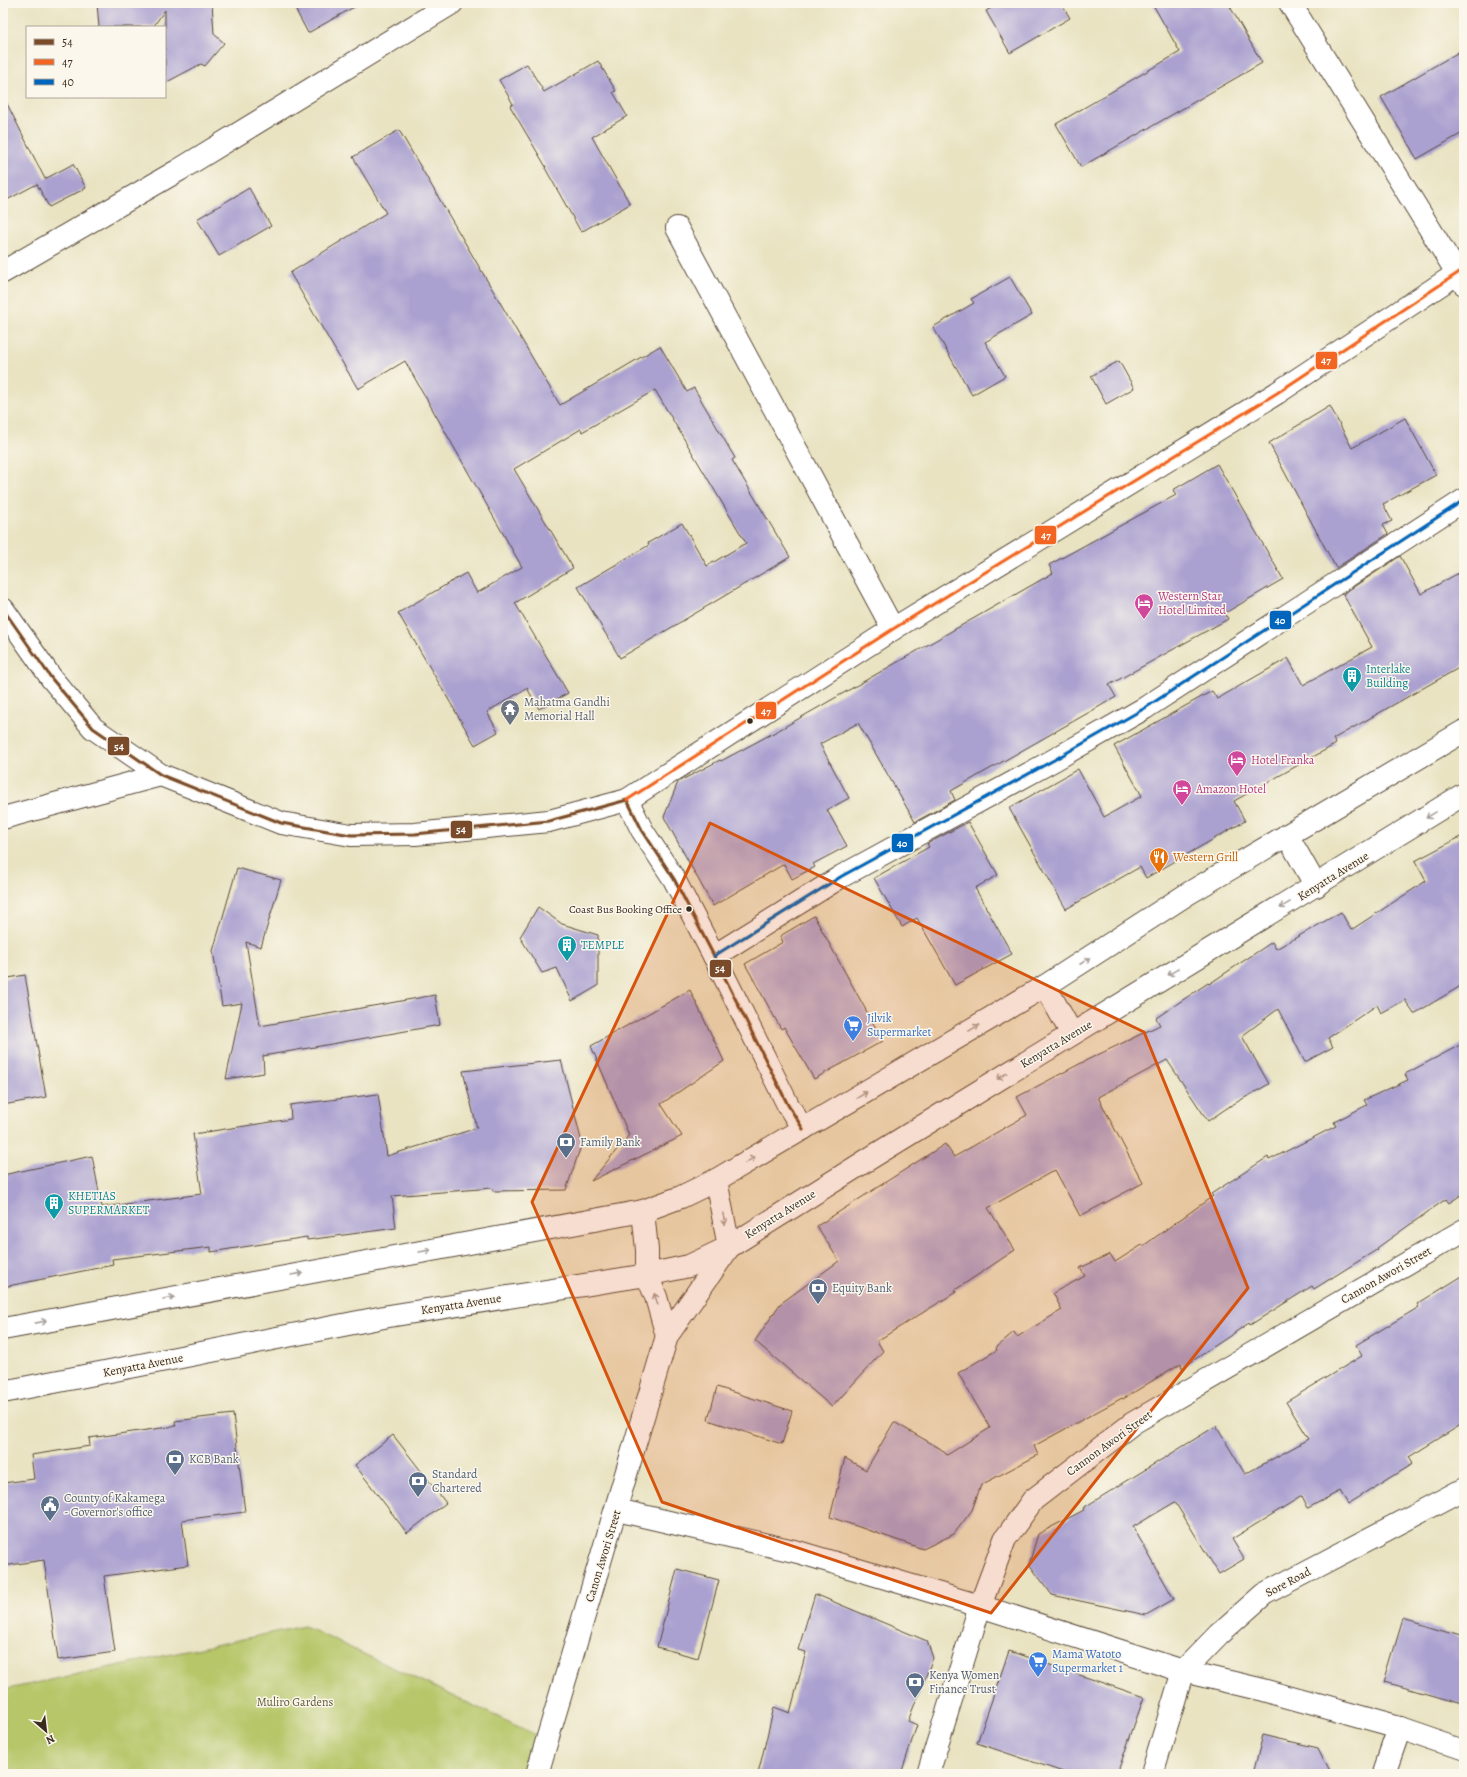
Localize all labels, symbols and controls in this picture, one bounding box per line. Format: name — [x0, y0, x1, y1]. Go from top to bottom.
legend — [26, 26, 166, 98]
text: 54 — [62, 34, 73, 50]
text: 47 — [62, 54, 73, 70]
text: 40 — [62, 74, 74, 90]
line badge: 47 — [1315, 351, 1338, 370]
text: 47 — [1321, 353, 1331, 368]
line badge: 47 — [1034, 525, 1057, 545]
text: 47 — [1041, 528, 1051, 543]
place label: Western Star Hotel Limited — [1157, 588, 1227, 618]
hotel icon: Western Star Hotel Limited — [1133, 592, 1155, 620]
line badge: 40 — [1269, 610, 1292, 630]
text: 40 — [1275, 613, 1286, 628]
place label: Interlake Building — [1366, 661, 1410, 691]
building icon: Interlake Building — [1341, 665, 1363, 693]
place label: Mahatma Gandhi Memorial Hall — [524, 694, 610, 724]
temple icon: Mahatma Gandhi Memorial Hall — [499, 698, 521, 726]
line badge: 47 — [755, 701, 777, 720]
text: 47 — [761, 704, 771, 719]
unlabelled marker — [745, 716, 755, 726]
line badge: 54 — [107, 736, 130, 756]
text: 54 — [114, 739, 124, 754]
hotel icon: Hotel Franka — [1226, 749, 1248, 777]
place label: Hotel Franka — [1251, 752, 1315, 768]
hotel icon: Amazon Hotel — [1171, 778, 1193, 806]
place label: Amazon Hotel — [1195, 781, 1266, 797]
one-way arrow — [1425, 811, 1437, 819]
line badge: 54 — [450, 820, 473, 839]
text: 54 — [456, 822, 466, 837]
line badge: 40 — [891, 833, 914, 853]
text: 40 — [897, 836, 908, 851]
restaurant icon: Western Grill — [1148, 846, 1170, 874]
street label: Kenyatta Avenue — [1294, 848, 1372, 904]
place label: Western Grill — [1172, 849, 1238, 865]
one-way arrow — [1280, 901, 1291, 909]
place label: Coast Bus Booking Office — [569, 902, 682, 917]
marker: Coast Bus Booking Office — [684, 904, 694, 914]
building icon: TEMPLE — [556, 934, 578, 962]
place label: TEMPLE — [581, 937, 624, 953]
one-way arrow — [1079, 956, 1091, 964]
line badge: 54 — [709, 959, 732, 978]
text: 54 — [715, 961, 725, 976]
one-way arrow — [1167, 969, 1179, 977]
place label: Jilvik Supermarket — [867, 1010, 931, 1040]
supermarket icon: Jilvik Supermarket — [842, 1014, 864, 1042]
street label: Kenyatta Avenue — [1017, 1016, 1095, 1072]
one-way arrow — [968, 1024, 980, 1032]
one-way arrow — [997, 1072, 1008, 1081]
one-way arrow — [856, 1090, 868, 1098]
bank icon: Family Bank — [555, 1131, 577, 1159]
place label: Family Bank — [580, 1134, 641, 1150]
one-way arrow — [744, 1156, 756, 1164]
street label: Kenyatta Avenue — [741, 1186, 819, 1242]
place label: KHETIAS SUPERMARKET — [68, 1188, 150, 1218]
building icon: KHETIAS SUPERMARKET — [43, 1192, 65, 1220]
one-way arrow — [720, 1212, 728, 1225]
street label: Cannon Awori Street — [1338, 1243, 1434, 1307]
one-way arrow — [418, 1246, 431, 1254]
one-way arrow — [290, 1270, 303, 1278]
bank icon: Equity Bank — [807, 1277, 829, 1305]
place label: Equity Bank — [832, 1280, 892, 1296]
street label: Kenyatta Avenue — [420, 1290, 502, 1318]
one-way arrow — [652, 1293, 660, 1305]
one-way arrow — [162, 1294, 175, 1302]
one-way arrow — [34, 1318, 47, 1326]
street label: Kenyatta Avenue — [102, 1349, 184, 1381]
street label: Cannon Awori Street — [1063, 1407, 1155, 1479]
bank icon: KCB Bank — [164, 1448, 186, 1476]
place label: KCB Bank — [189, 1451, 239, 1467]
place label: Standard Chartered — [432, 1466, 482, 1496]
bank icon: Standard Chartered — [407, 1470, 429, 1498]
place label: County of Kakamega - Governor's office — [64, 1490, 166, 1520]
public building icon: County of Kakamega - Governor's office — [39, 1494, 61, 1522]
street label: Canon Awori Street — [581, 1508, 625, 1604]
street label: Sore Road — [1262, 1563, 1314, 1601]
place label: Mama Watoto Supermarket 1 — [1052, 1646, 1123, 1676]
supermarket icon: Mama Watoto Supermarket 1 — [1027, 1650, 1049, 1678]
place label: Kenya Women Finance Trust — [929, 1667, 1000, 1697]
bank icon: Kenya Women Finance Trust — [904, 1671, 926, 1699]
park label: Muliro Gardens — [257, 1694, 334, 1710]
north arrow — [26, 1711, 66, 1751]
text: N — [43, 1731, 58, 1748]

